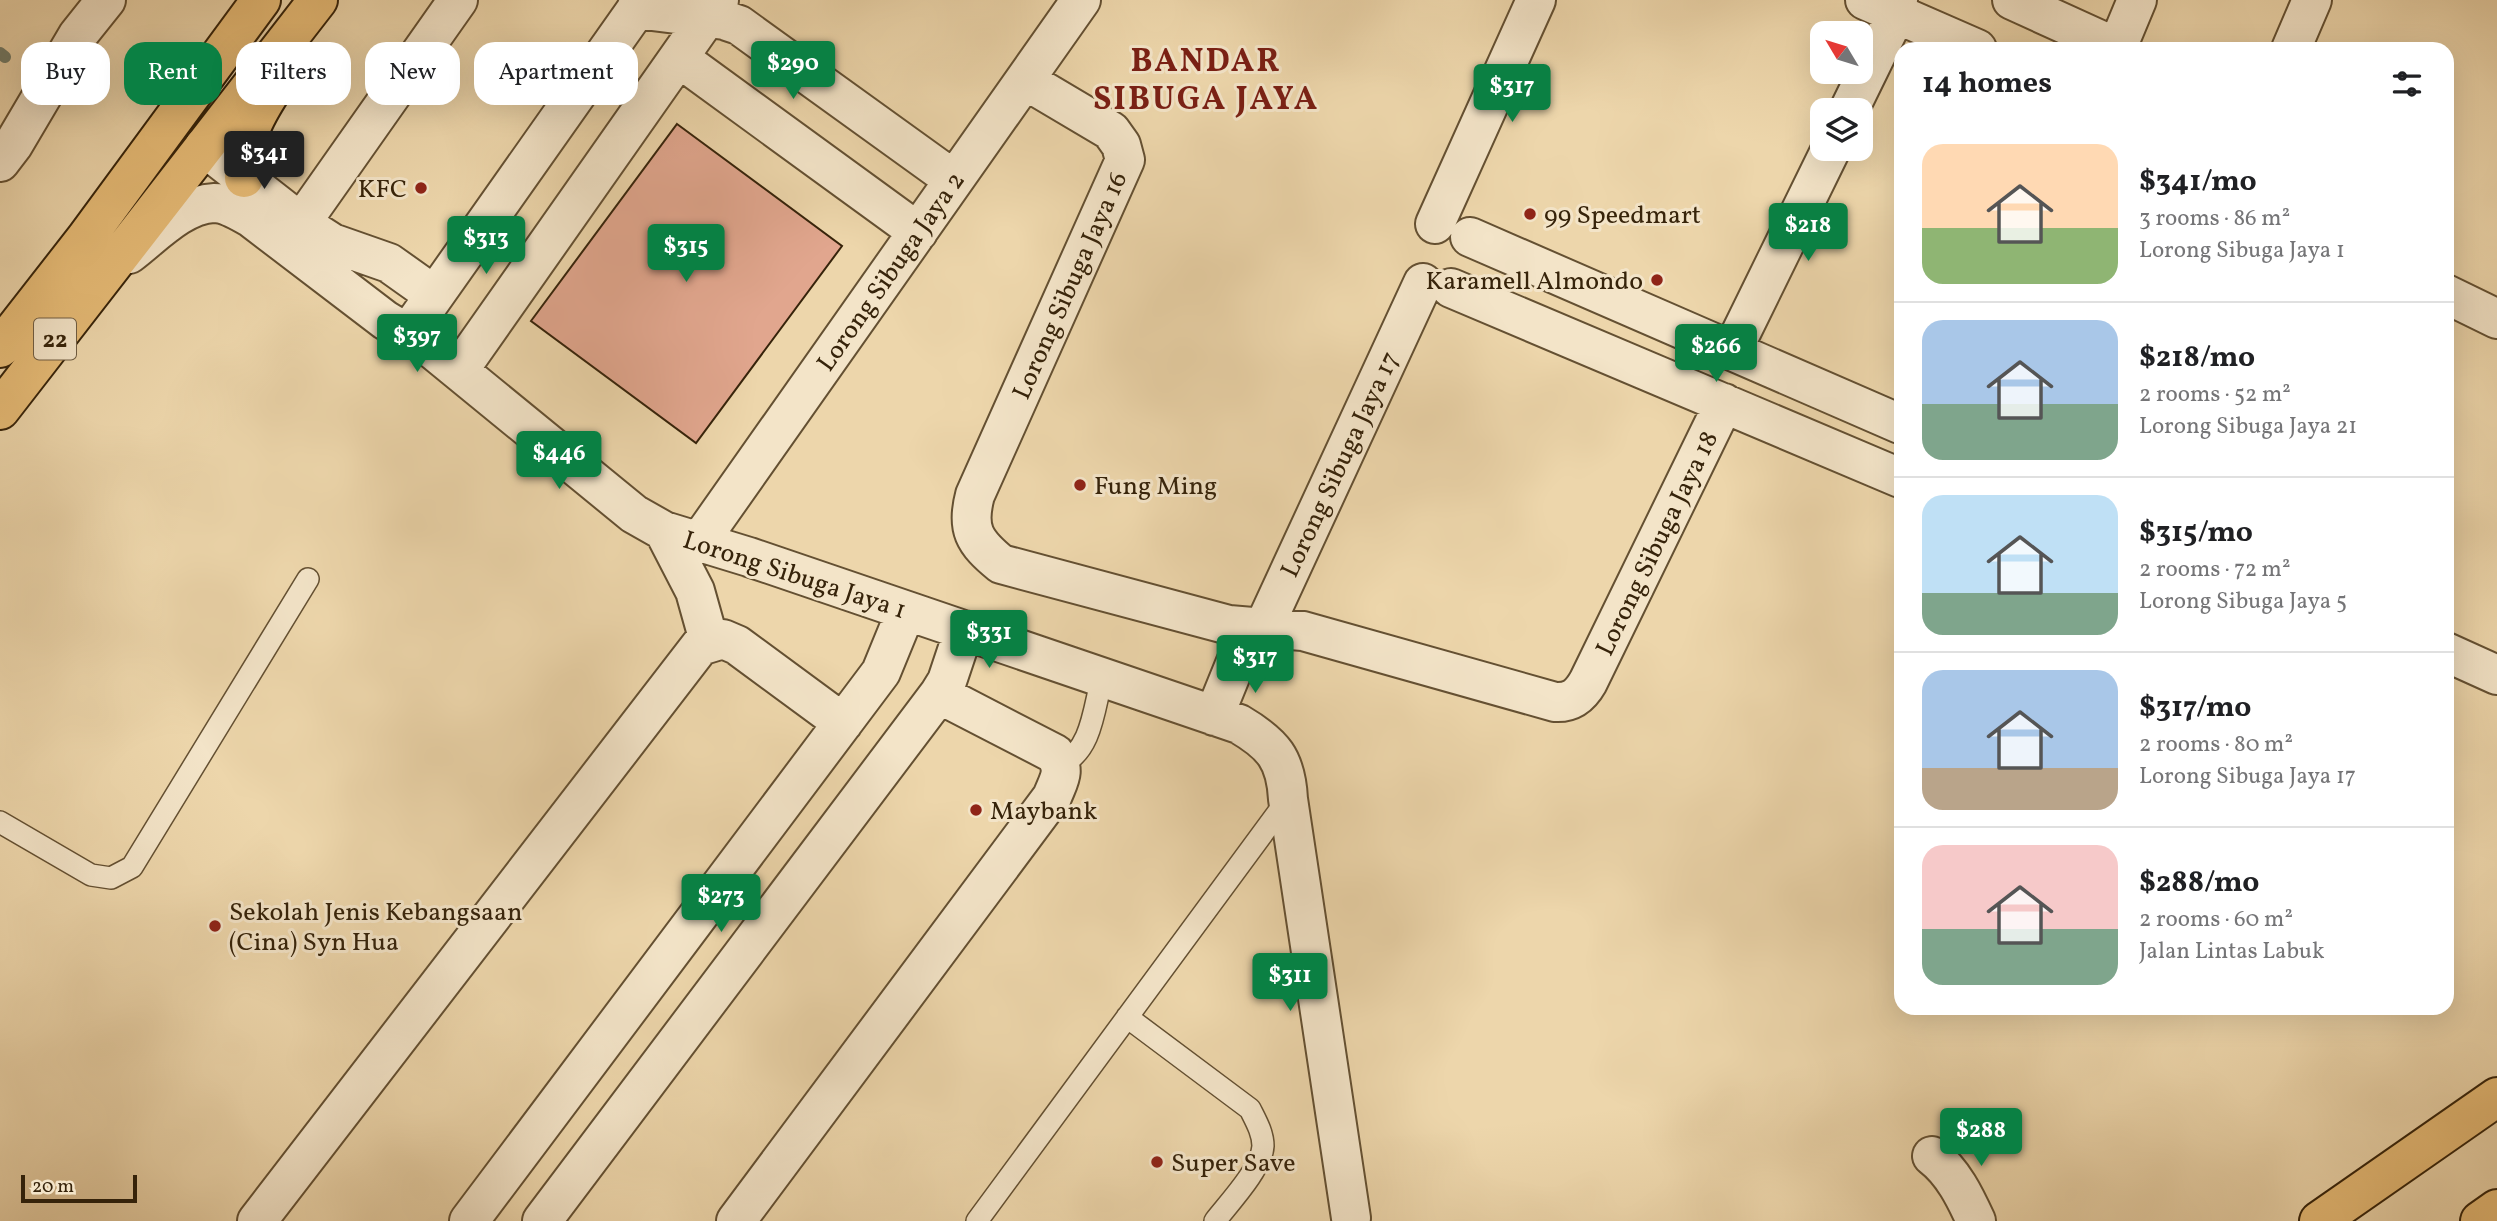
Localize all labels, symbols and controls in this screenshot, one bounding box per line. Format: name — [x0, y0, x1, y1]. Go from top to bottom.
north arrow — [1810, 21, 1872, 84]
map controls — [1810, 21, 1873, 161]
district label: BANDAR SIBUGA JAYA — [1093, 40, 1319, 124]
chip: Buy — [21, 42, 110, 105]
chip: Rent — [124, 42, 222, 105]
chip: Filters — [236, 42, 351, 105]
chip: New — [365, 42, 460, 105]
chip: Apartment — [474, 42, 638, 105]
pin: $290 — [752, 42, 834, 101]
text: $290 — [767, 48, 819, 80]
text: 14 homes — [1922, 63, 2052, 105]
pin: $317 — [1471, 64, 1553, 124]
icon: filters — [2388, 65, 2426, 103]
text: $317 — [1490, 71, 1534, 103]
button: layers — [1810, 98, 1873, 161]
pin: $341 — [223, 132, 305, 191]
text: $341 — [240, 138, 288, 170]
text: $341/mo — [2139, 161, 2257, 203]
street label: Lorong Sibuga Jaya 2 — [809, 165, 974, 379]
street label: Lorong Sibuga Jaya 16 — [1004, 166, 1137, 405]
place label: KFC — [358, 172, 407, 208]
icon: home — [1978, 172, 2062, 256]
marker: KFC — [413, 180, 429, 196]
place label: 99 Speedmart — [1544, 198, 1701, 234]
text: 3 rooms · 86 m² — [2139, 203, 2290, 235]
pin: $218 — [1767, 204, 1849, 263]
marker: 99 Speedmart — [1522, 206, 1538, 222]
text: $218 — [1785, 210, 1831, 242]
pin: $313 — [445, 216, 527, 276]
text: $313 — [463, 223, 509, 255]
pin: $315 — [645, 224, 727, 284]
text: $315 — [664, 231, 708, 263]
text: Lorong Sibuga Jaya 1 — [2139, 235, 2345, 267]
place label: Karamell Almondo — [1426, 264, 1643, 300]
marker: Karamell Almondo — [1649, 272, 1665, 288]
pin: $397 — [376, 314, 458, 374]
road number: 22 — [34, 318, 76, 360]
text: $397 — [393, 321, 441, 353]
pin: $266 — [1675, 324, 1757, 384]
text: $266 — [1691, 331, 1741, 363]
text: $218/mo — [2139, 337, 2255, 379]
street label: Lorong Sibuga Jaya 17 — [1273, 346, 1409, 584]
icon: home — [1978, 348, 2062, 432]
text: 2 rooms · 52 m² — [2139, 379, 2291, 411]
text: Lorong Sibuga Jaya 21 — [2139, 411, 2357, 443]
street label: Lorong Sibuga Jaya 18 — [1588, 425, 1728, 662]
pin: $446 — [518, 432, 600, 491]
text: $446 — [532, 438, 586, 470]
place label: Fung Ming — [1094, 469, 1217, 505]
marker: Fung Ming — [1072, 477, 1088, 493]
text: $315/mo — [2139, 512, 2253, 554]
street label: Lorong Sibuga Jaya 1 — [678, 523, 911, 629]
icon: home — [1978, 523, 2062, 607]
text: 2 rooms · 72 m² — [2139, 554, 2290, 586]
text: Lorong Sibuga Jaya 5 — [2139, 586, 2347, 618]
pin: $331 — [948, 610, 1030, 670]
text: $331 — [966, 617, 1012, 649]
pin: $317 — [1214, 636, 1296, 695]
text: $317 — [1233, 642, 1277, 674]
text: $317/mo — [2139, 687, 2251, 729]
icon: home — [1978, 698, 2062, 782]
text: 2 rooms · 80 m² — [2139, 729, 2293, 761]
text: Lorong Sibuga Jaya 17 — [2139, 761, 2356, 793]
place label: Maybank — [990, 794, 1097, 830]
marker: Maybank — [968, 802, 984, 818]
text: $288/mo — [2139, 862, 2259, 904]
icon: home — [1978, 873, 2062, 957]
pin: $273 — [680, 874, 762, 934]
text: $273 — [698, 881, 744, 913]
place label: Sekolah Jenis Kebangsaan (Cina) Syn Hua — [229, 895, 522, 961]
text: 2 rooms · 60 m² — [2139, 904, 2293, 936]
marker: Sekolah Jenis Kebangsaan (Cina) Syn Hua — [207, 918, 223, 934]
text: Jalan Lintas Labuk — [2139, 936, 2325, 968]
pin: $311 — [1249, 954, 1331, 1013]
text: $311 — [1268, 960, 1312, 992]
pin: $288 — [1940, 1108, 2022, 1168]
text: $288 — [1956, 1115, 2006, 1147]
place label: Super Save — [1171, 1146, 1296, 1182]
marker: Super Save — [1149, 1154, 1165, 1170]
scale bar — [21, 1172, 136, 1204]
text: 20 m — [32, 1174, 74, 1200]

